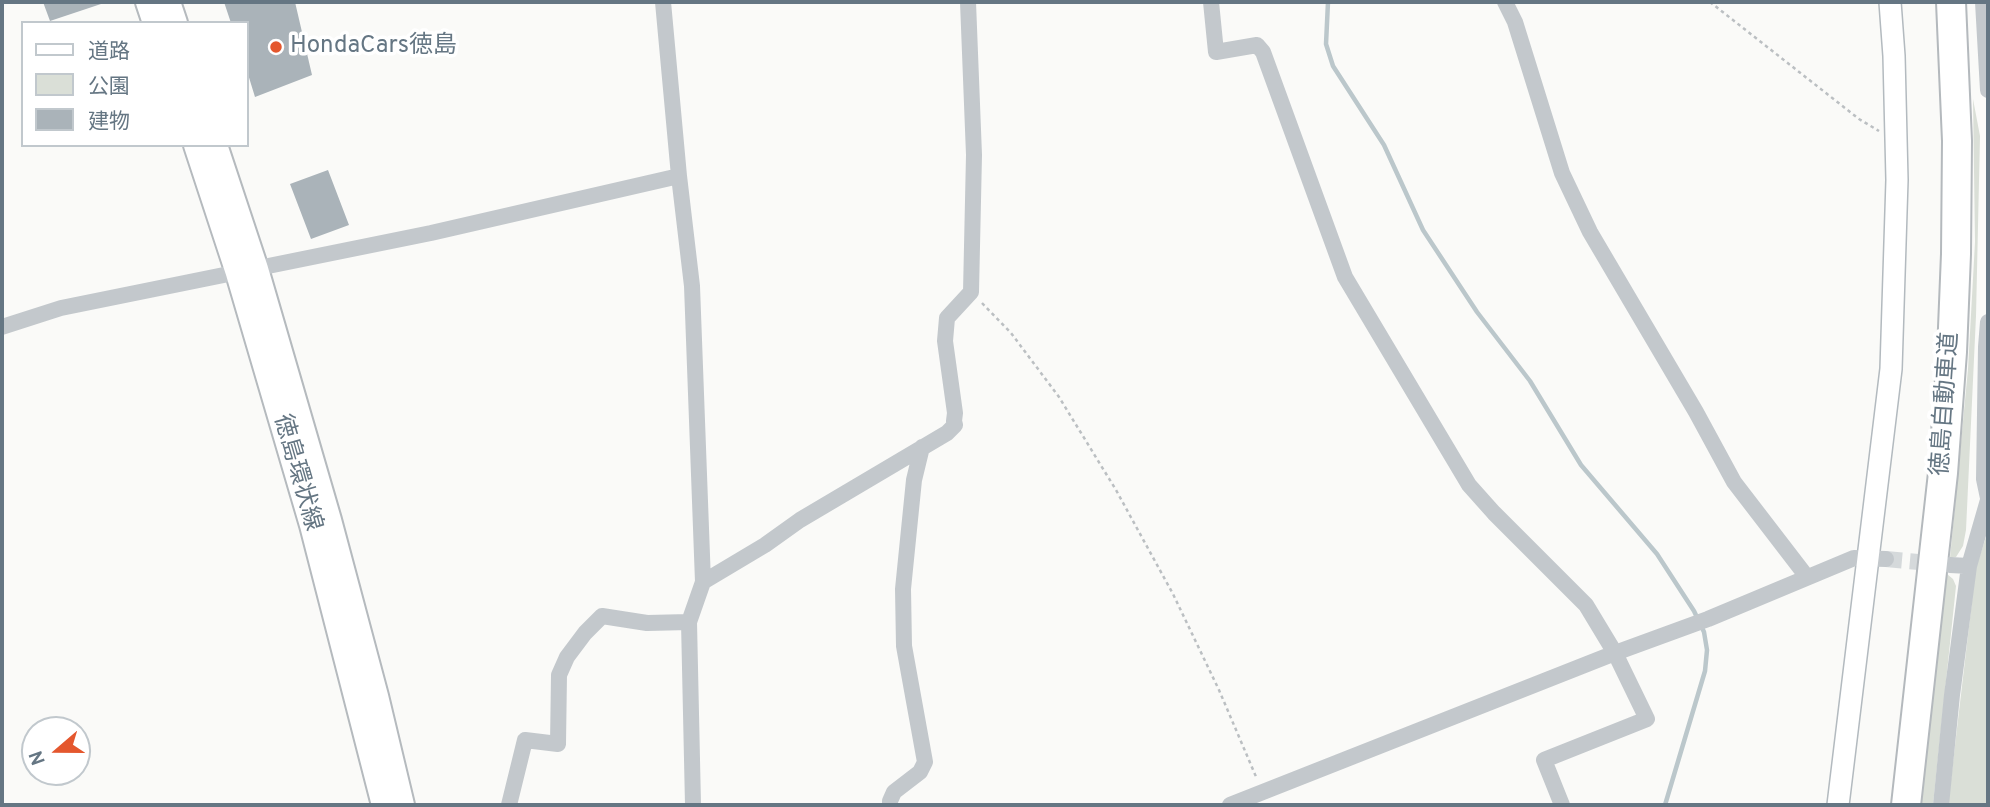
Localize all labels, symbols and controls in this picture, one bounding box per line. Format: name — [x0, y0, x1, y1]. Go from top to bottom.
legend — [21, 21, 248, 147]
place label: HondaCars徳島 — [290, 33, 457, 61]
text: 道路 — [88, 39, 130, 66]
marker: HondaCars徳島 — [268, 39, 284, 55]
text: 公園 — [88, 74, 130, 101]
text: 建物 — [88, 109, 130, 136]
street label: 徳島自動車道 — [1928, 331, 1966, 477]
street label: 徳島環状線 — [266, 411, 326, 535]
north arrow — [21, 716, 91, 786]
text: N — [25, 747, 52, 768]

